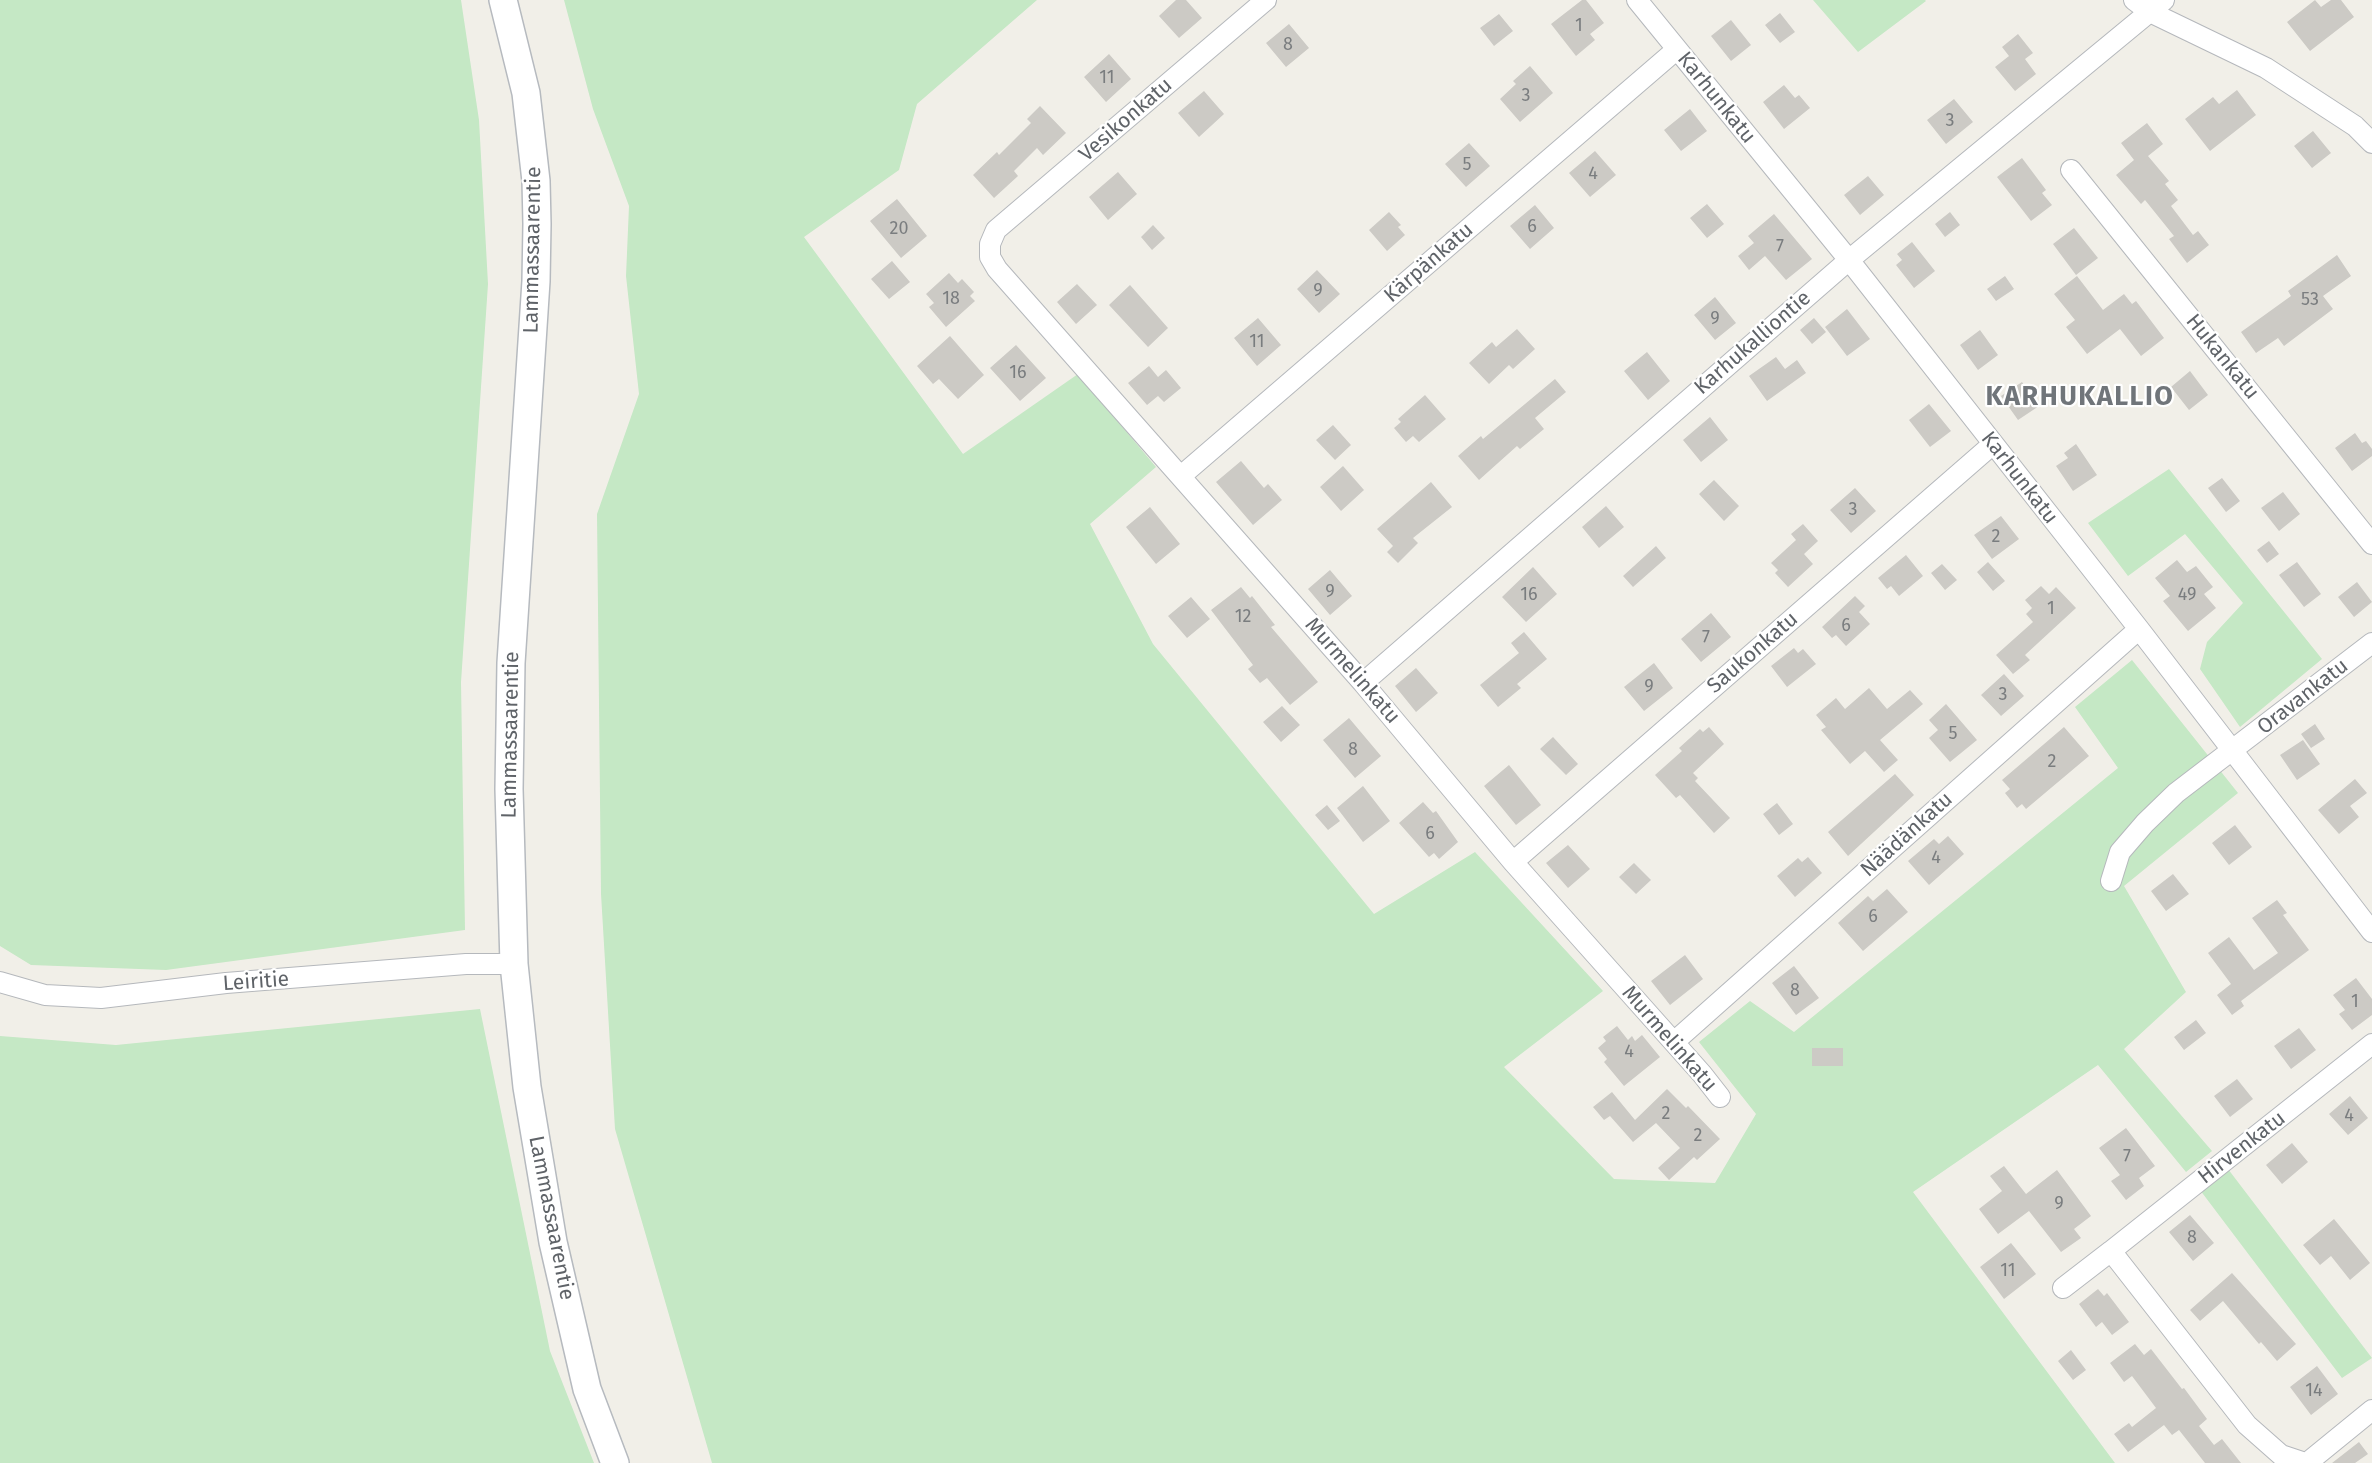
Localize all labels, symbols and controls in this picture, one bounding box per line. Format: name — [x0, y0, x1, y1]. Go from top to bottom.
house number: 1 — [1575, 15, 1583, 37]
house number: 8 — [1283, 34, 1293, 56]
street label: Karhunkatu — [1672, 47, 1760, 149]
house number: 11 — [1099, 67, 1115, 89]
street label: Vesikonkatu — [1074, 73, 1178, 167]
house number: 3 — [1522, 85, 1530, 107]
house number: 3 — [1946, 110, 1954, 132]
house number: 5 — [1462, 154, 1472, 176]
house number: 4 — [1588, 163, 1598, 185]
street label: Lammassaarentie — [519, 166, 547, 334]
house number: 6 — [1527, 216, 1537, 238]
house number: 20 — [890, 218, 908, 240]
street label: Kärpänkatu — [1379, 218, 1479, 308]
house number: 7 — [1776, 236, 1784, 258]
house number: 9 — [1313, 280, 1323, 302]
street label: Karhukalliontie — [1690, 286, 1816, 400]
house number: 18 — [942, 288, 960, 310]
house number: 53 — [2301, 289, 2319, 311]
house number: 9 — [1710, 308, 1720, 330]
street label: Hukankatu — [2180, 309, 2264, 405]
house number: 11 — [1249, 331, 1265, 353]
house number: 16 — [1009, 362, 1027, 384]
district label: KARHUKALLIO — [1985, 381, 2175, 413]
street label: Karhunkatu — [1975, 427, 2063, 529]
house number: 3 — [1849, 499, 1857, 521]
house number: 2 — [1992, 526, 2000, 548]
house number: 9 — [1325, 581, 1335, 603]
house number: 16 — [1520, 584, 1538, 606]
house number: 49 — [2178, 584, 2196, 606]
house number: 1 — [2047, 598, 2055, 620]
house number: 12 — [1235, 606, 1251, 628]
street label: Saukonkatu — [1703, 607, 1803, 699]
street label: Murmelinkatu — [1299, 613, 1405, 729]
house number: 6 — [1841, 615, 1851, 637]
house number: 7 — [1702, 627, 1710, 649]
street label: Lammassaarentie — [497, 651, 525, 819]
street label: Oravankatu — [2253, 654, 2353, 740]
house number: 9 — [1644, 676, 1654, 698]
house number: 3 — [1999, 684, 2007, 706]
house number: 5 — [1948, 723, 1958, 745]
house number: 8 — [1348, 739, 1358, 761]
house number: 2 — [2048, 751, 2056, 773]
street label: Näädänkatu — [1856, 787, 1958, 883]
house number: 6 — [1425, 823, 1435, 845]
house number: 4 — [1931, 847, 1941, 869]
house number: 6 — [1868, 906, 1878, 928]
street label: Leiritie — [222, 967, 290, 997]
house number: 8 — [1790, 980, 1800, 1002]
street label: Murmelinkatu — [1616, 981, 1722, 1097]
house number: 1 — [2351, 991, 2359, 1013]
house number: 4 — [1624, 1041, 1634, 1063]
house number: 2 — [1662, 1103, 1670, 1125]
house number: 4 — [2344, 1105, 2354, 1127]
street label: Hirvenkatu — [2193, 1106, 2291, 1190]
house number: 2 — [1694, 1125, 1702, 1147]
street label: Lammassaarentie — [523, 1134, 579, 1302]
house number: 7 — [2123, 1146, 2131, 1168]
house number: 9 — [2054, 1193, 2064, 1215]
house number: 8 — [2187, 1227, 2197, 1249]
house number: 11 — [2000, 1260, 2016, 1282]
house number: 14 — [2305, 1380, 2323, 1402]

